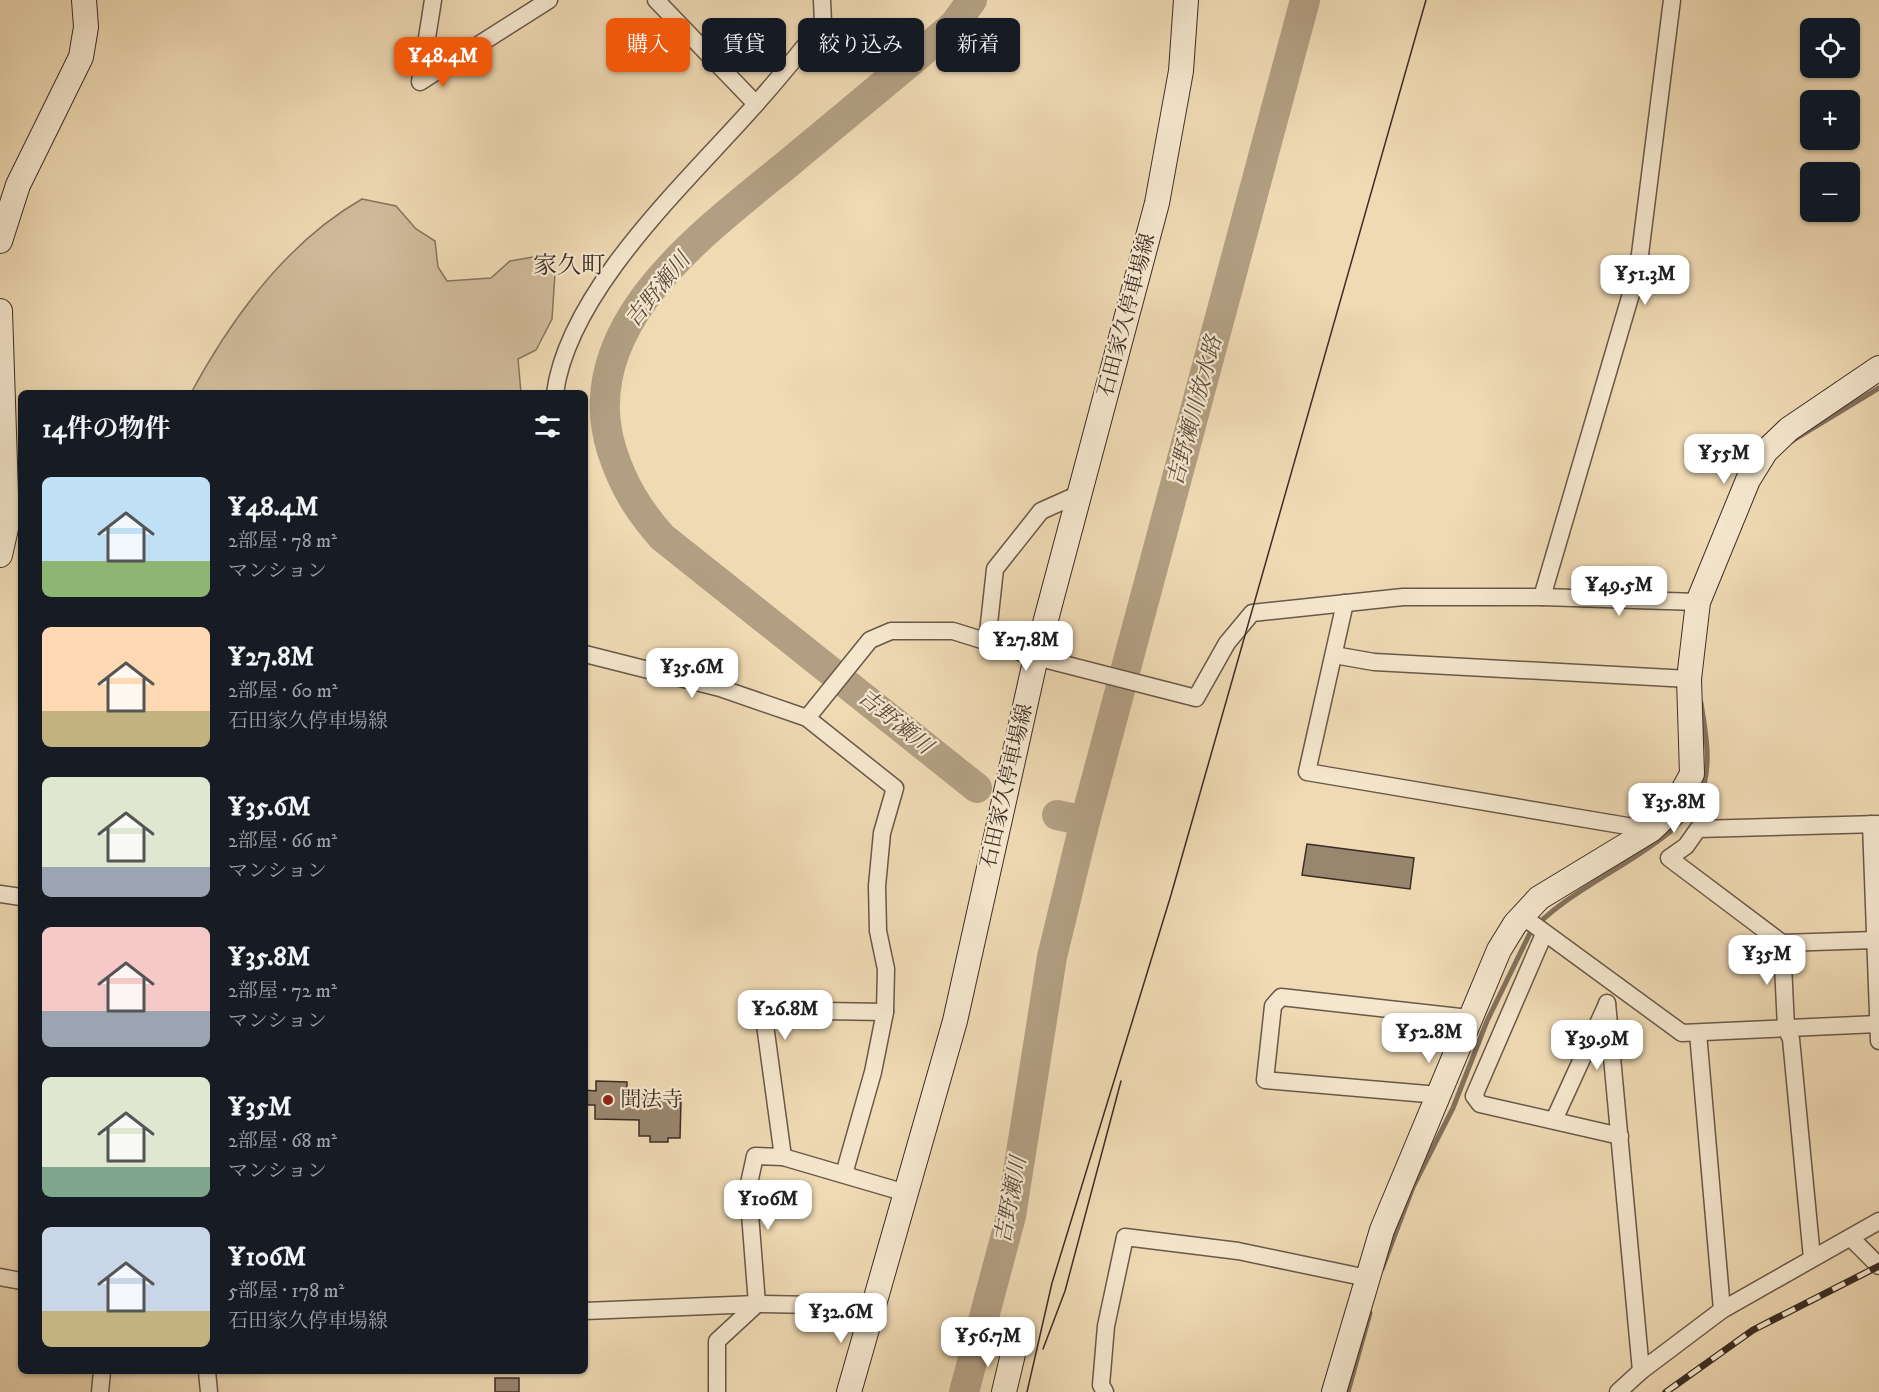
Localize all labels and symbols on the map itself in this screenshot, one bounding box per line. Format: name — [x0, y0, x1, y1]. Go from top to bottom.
pin: ¥48.4M — [394, 37, 492, 88]
street label: 石田家久停車場線 — [1093, 230, 1161, 400]
water label: 吉野瀬川 — [620, 246, 697, 333]
district label: 家久町 — [533, 251, 605, 281]
pin: ¥51.3M — [1596, 255, 1694, 306]
water label: 吉野瀬川放水路 — [1162, 331, 1228, 489]
pin: ¥55M — [1688, 434, 1760, 485]
pin: ¥49.5M — [1570, 566, 1668, 617]
pin: ¥27.8M — [977, 621, 1075, 672]
pin: ¥35.6M — [643, 648, 741, 699]
water label: 吉野瀬川 — [852, 684, 939, 761]
street label: 石田家久停車場線 — [975, 701, 1039, 871]
pin: ¥35.8M — [1625, 783, 1723, 834]
pin: ¥35M — [1731, 935, 1803, 986]
pin: ¥26.8M — [736, 990, 834, 1041]
pin: ¥52.8M — [1380, 1013, 1478, 1064]
pin: ¥39.9M — [1548, 1020, 1646, 1071]
place label: 聞法寺 — [620, 1087, 683, 1113]
marker: 聞法寺 — [601, 1093, 615, 1107]
water label: 吉野瀬川 — [989, 1152, 1033, 1246]
pin: ¥106M — [726, 1180, 810, 1231]
pin: ¥32.6M — [792, 1293, 890, 1344]
pin: ¥56.7M — [939, 1317, 1037, 1368]

